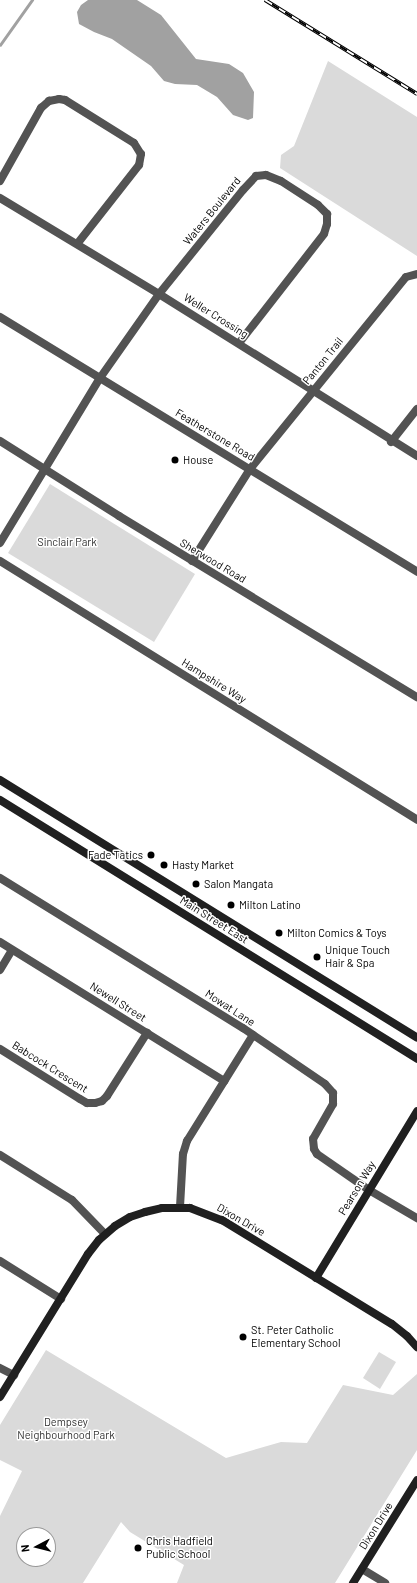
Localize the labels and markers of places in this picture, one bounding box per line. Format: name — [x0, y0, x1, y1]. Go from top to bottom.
place label: House — [183, 453, 213, 467]
marker: House — [170, 455, 180, 465]
place label: Fade Tatics — [88, 848, 143, 862]
marker: Fade Tatics — [146, 850, 156, 860]
place label: Hasty Market — [172, 858, 234, 872]
marker: Hasty Market — [159, 860, 169, 870]
place label: Salon Mangata — [204, 877, 273, 891]
marker: Salon Mangata — [191, 879, 201, 889]
place label: Milton Latino — [239, 898, 301, 912]
marker: Milton Latino — [226, 900, 236, 910]
place label: Milton Comics & Toys — [287, 926, 387, 940]
marker: Milton Comics & Toys — [274, 928, 284, 938]
place label: Unique Touch Hair & Spa — [325, 944, 390, 970]
marker: Unique Touch Hair & Spa — [312, 952, 322, 962]
place label: St. Peter Catholic Elementary School — [251, 1324, 341, 1350]
marker: St. Peter Catholic Elementary School — [238, 1332, 248, 1342]
place label: Chris Hadfield Public School — [146, 1535, 213, 1561]
marker: Chris Hadfield Public School — [133, 1543, 143, 1553]

